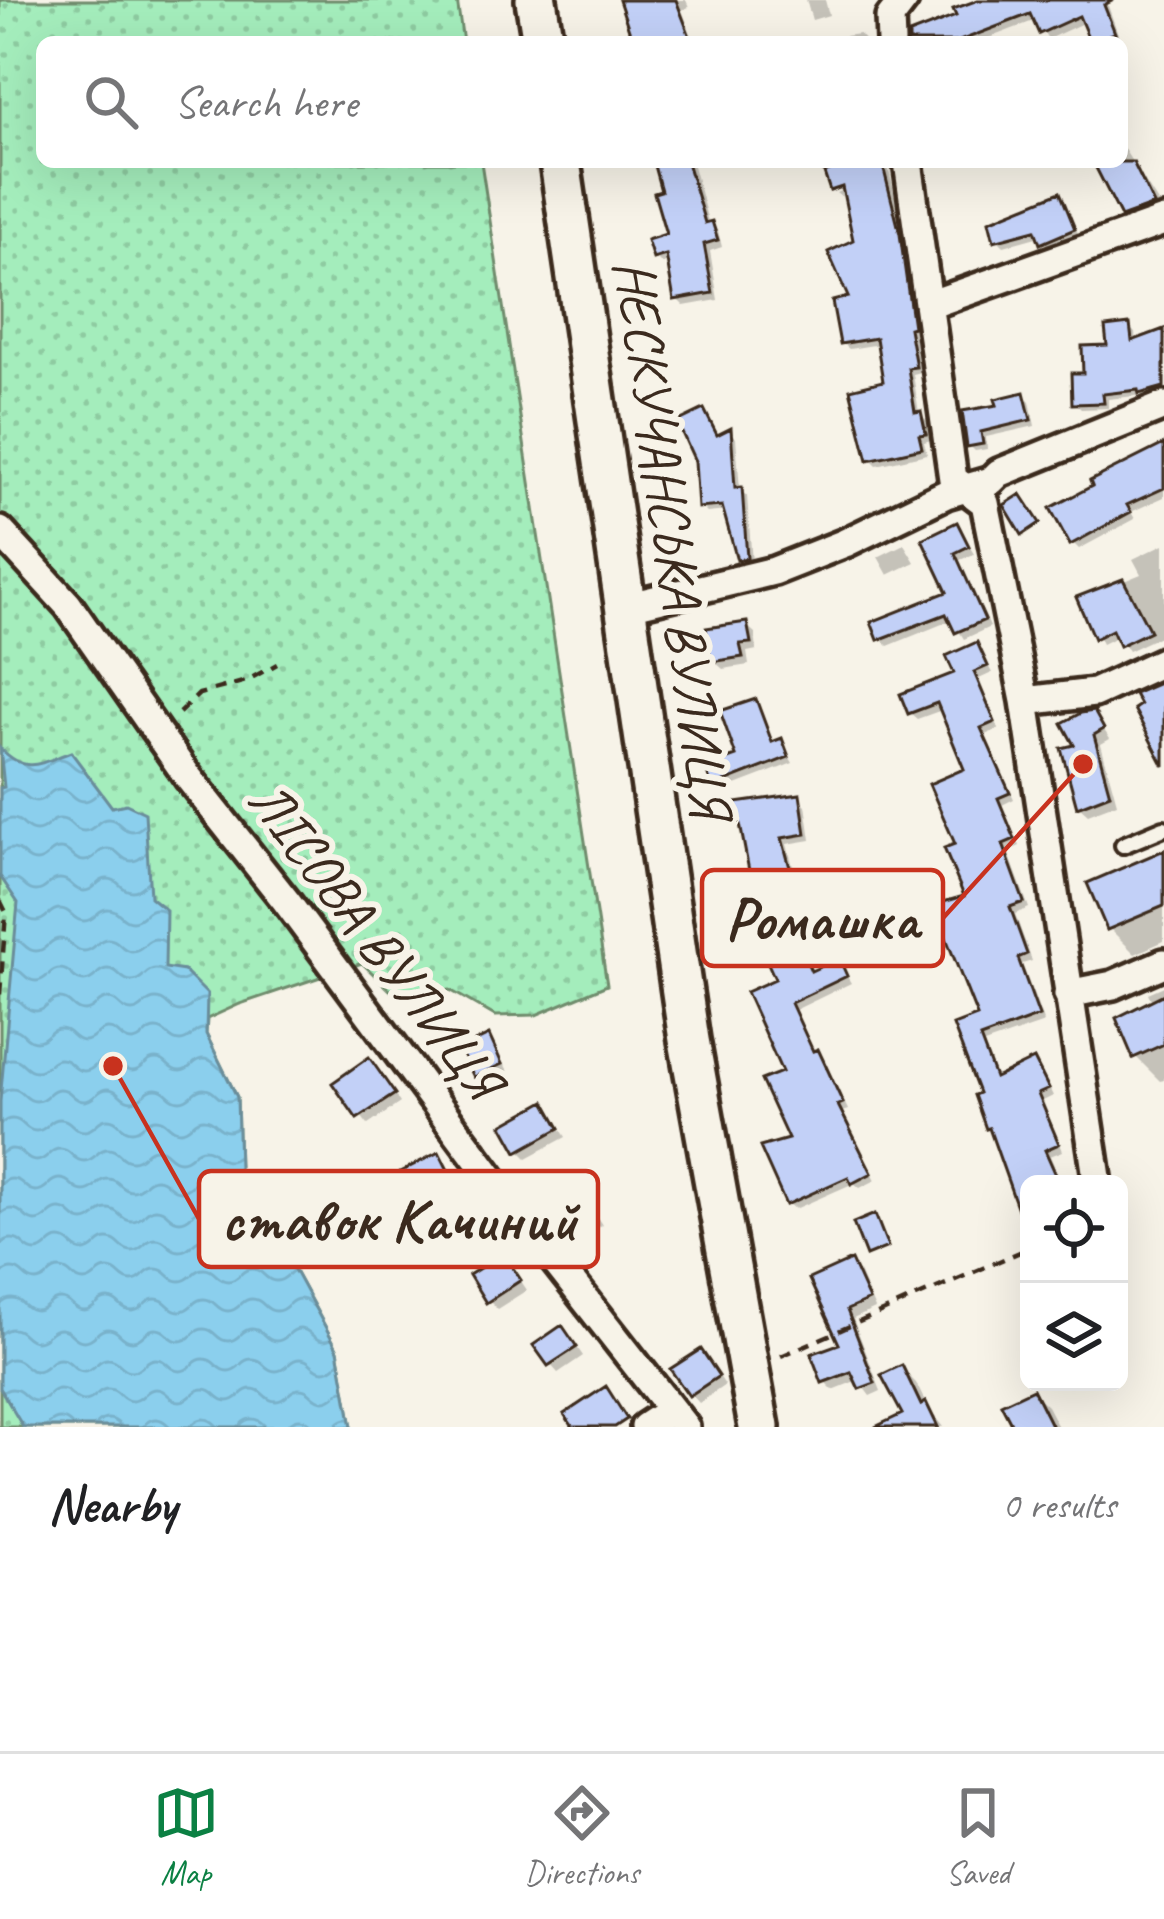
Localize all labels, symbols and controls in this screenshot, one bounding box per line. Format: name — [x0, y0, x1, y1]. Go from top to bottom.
search box — [36, 36, 1128, 168]
icon: search — [78, 69, 144, 135]
text: Search here — [174, 74, 357, 131]
street label: НЕСКУЧАНСЬКА ВУЛИЦЯ — [598, 255, 749, 829]
street label: ЛІСОВА ВУЛИЦЯ — [233, 766, 524, 1118]
callout: Ромашка — [702, 870, 943, 966]
text: Ромашка — [725, 881, 923, 957]
callout: ставок Качиний — [199, 1171, 598, 1267]
map controls — [1020, 1175, 1128, 1391]
button: locate — [1020, 1175, 1128, 1283]
text: ставок Качиний — [221, 1182, 581, 1258]
button: layers — [1020, 1283, 1128, 1391]
text: Nearby — [48, 1473, 176, 1537]
text: 0 results — [1002, 1481, 1116, 1530]
tab: Map — [153, 1780, 219, 1894]
tab: Directions — [525, 1780, 639, 1894]
tab: Saved — [945, 1780, 1011, 1894]

